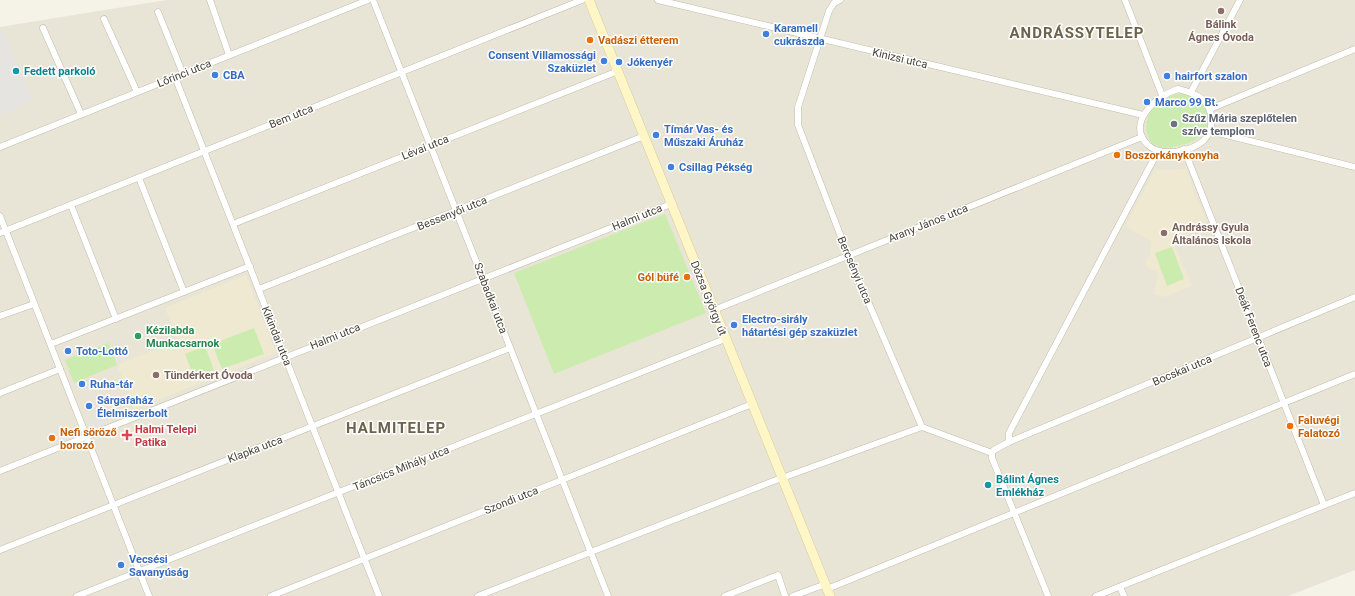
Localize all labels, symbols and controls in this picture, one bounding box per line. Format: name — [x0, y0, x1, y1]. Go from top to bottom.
marker: Bálink Ágnes Óvoda — [1216, 6, 1226, 16]
place label: Bálink Ágnes Óvoda — [1188, 18, 1254, 44]
place label: Karamell cukrászda — [774, 22, 825, 48]
district label: ANDRÁSSYTELEP — [1010, 24, 1144, 42]
marker: Karamell cukrászda — [761, 29, 771, 39]
place label: Vadászi étterem — [598, 34, 679, 47]
marker: Vadászi étterem — [585, 35, 595, 45]
street label: Kinizsi utca — [871, 46, 929, 71]
place label: Consent Villamossági Szaküzlet — [488, 49, 596, 75]
marker: Consent Villamossági Szaküzlet — [599, 56, 609, 66]
place label: Jókenyér — [627, 56, 673, 69]
street label: Lőrinci utca — [155, 57, 213, 90]
marker: Jókenyér — [614, 57, 624, 67]
place label: Fedett parkoló — [24, 65, 95, 78]
marker: Fedett parkoló — [11, 66, 21, 76]
place label: CBA — [223, 69, 245, 82]
marker: CBA — [210, 70, 220, 80]
place label: hairfort szalon — [1175, 70, 1247, 83]
marker: hairfort szalon — [1162, 71, 1172, 81]
place label: Marco 99 Bt. — [1155, 96, 1218, 109]
marker: Marco 99 Bt. — [1142, 97, 1152, 107]
street label: Bem utca — [267, 102, 315, 131]
place label: Szűz Mária szeplőtelen szíve templom — [1182, 112, 1297, 138]
marker: Szűz Mária szeplőtelen szíve templom — [1169, 119, 1179, 129]
place label: Tímár Vas- és Műszaki Áruház — [664, 123, 744, 149]
marker: Tímár Vas- és Műszaki Áruház — [651, 130, 661, 140]
street label: Lévai utca — [400, 132, 451, 163]
place label: Boszorkánykonyha — [1125, 149, 1219, 162]
marker: Boszorkánykonyha — [1112, 150, 1122, 160]
place label: Csillag Pékség — [679, 161, 752, 174]
marker: Csillag Pékség — [666, 162, 676, 172]
street label: Bessenyői utca — [415, 194, 489, 233]
street label: Halmi utca — [610, 202, 664, 233]
street label: Arany János utca — [886, 202, 970, 245]
place label: Andrássy Gyula Általános Iskola — [1172, 221, 1251, 247]
marker: Andrássy Gyula Általános Iskola — [1159, 228, 1169, 238]
street label: Bercsényi utca — [835, 235, 875, 306]
street label: Dózsa György út — [688, 259, 730, 338]
street label: Szabadkai utca — [471, 261, 510, 335]
place label: Gól büfé — [638, 271, 679, 284]
marker: Gól büfé — [682, 272, 692, 282]
street label: Deák Ferenc utca — [1232, 285, 1275, 369]
street label: Kikindai utca — [259, 305, 294, 368]
place label: Electro-sirály hátartési gép szaküzlet — [742, 313, 858, 339]
marker: Electro-sirály hátartési gép szaküzlet — [729, 320, 739, 330]
street label: Halmi utca — [308, 321, 362, 352]
place label: Kézilabda Munkacsarnok — [146, 324, 219, 350]
marker: Kézilabda Munkacsarnok — [133, 331, 143, 341]
place label: Toto-Lottó — [76, 345, 128, 358]
marker: Toto-Lottó — [63, 346, 73, 356]
street label: Bocskai utca — [1151, 352, 1214, 389]
place label: Tündérkert Óvoda — [164, 369, 253, 382]
marker: Tündérkert Óvoda — [151, 370, 161, 380]
place label: Ruha-tár — [90, 378, 133, 391]
marker: Ruha-tár — [77, 379, 87, 389]
place label: Sárgafaház Élelmiszerbolt — [97, 394, 168, 420]
marker: Sárgafaház Élelmiszerbolt — [84, 401, 94, 411]
place label: Faluvégi Falatozó — [1298, 414, 1340, 440]
district label: HALMITELEP — [346, 419, 446, 437]
marker: Faluvégi Falatozó — [1285, 421, 1295, 431]
place label: Halmi Telepi Patika — [135, 423, 197, 449]
place label: Nefi söröző borozó — [60, 426, 117, 452]
marker: Halmi Telepi Patika — [122, 430, 132, 440]
marker: Nefi söröző borozó — [47, 433, 57, 443]
street label: Klapka utca — [226, 433, 284, 466]
street label: Táncsics Mihály utca — [351, 443, 451, 494]
place label: Bálint Ágnes Emlékház — [996, 473, 1059, 499]
marker: Bálint Ágnes Emlékház — [983, 480, 993, 490]
street label: Szondi utca — [482, 484, 540, 517]
place label: Vecsési Savanyúság — [129, 553, 189, 579]
marker: Vecsési Savanyúság — [116, 560, 126, 570]

